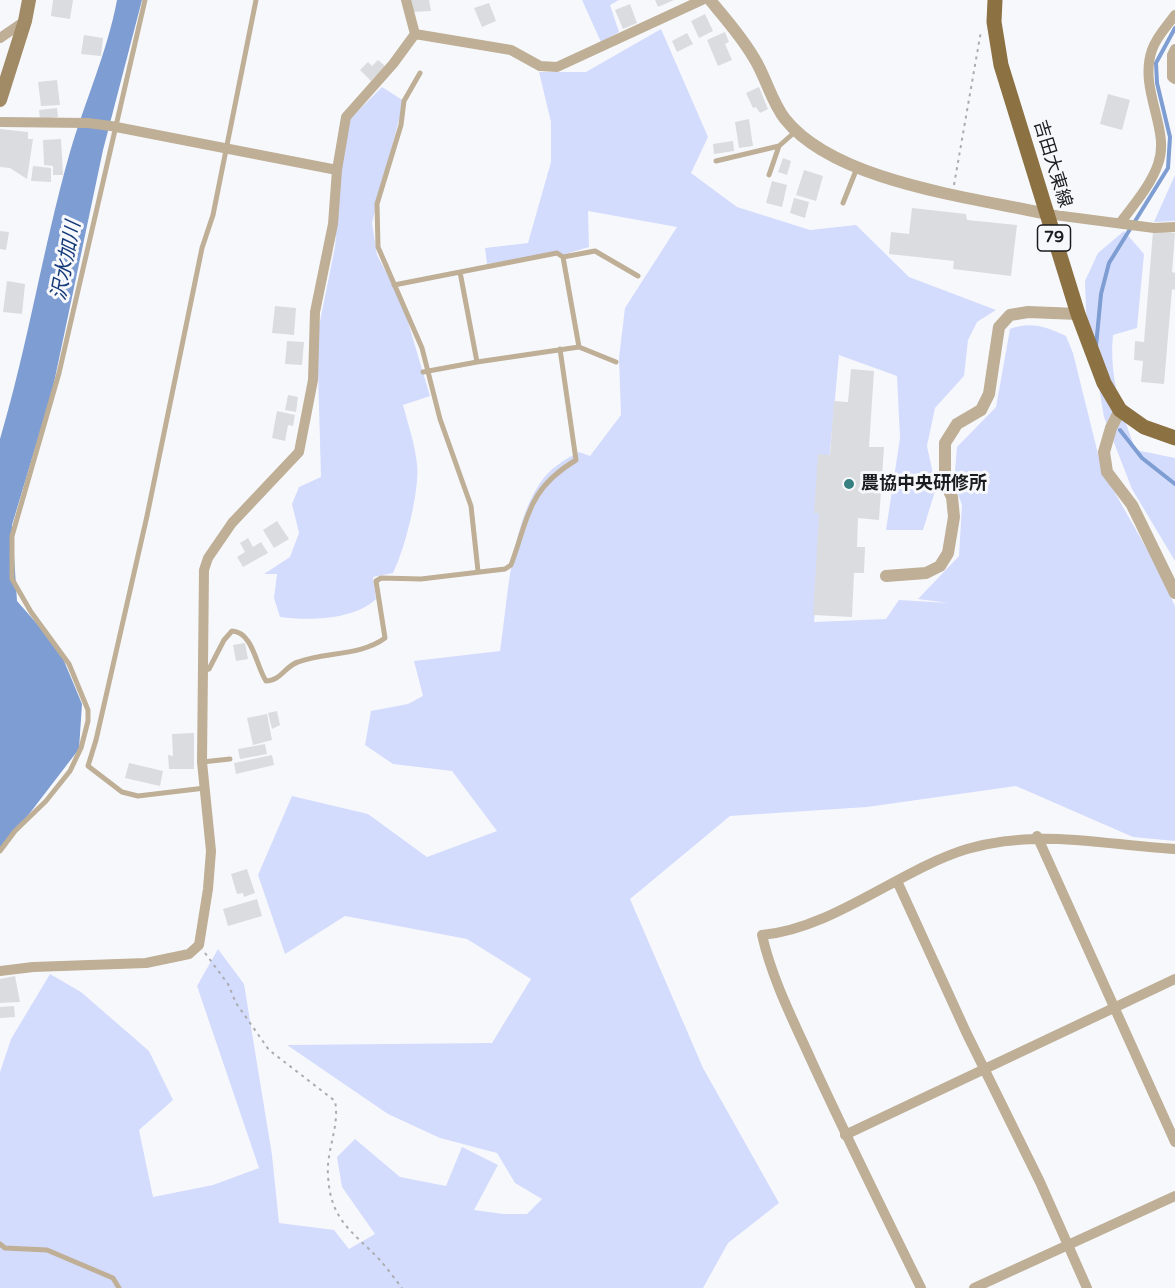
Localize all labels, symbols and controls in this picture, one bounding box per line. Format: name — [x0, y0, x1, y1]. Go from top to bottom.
street label: 吉田大東線 — [1029, 118, 1075, 210]
water label: 沢水加川 — [48, 219, 86, 303]
road number: 79 — [1038, 225, 1070, 251]
place label: 農協中央研修所 — [861, 473, 987, 495]
marker: 農協中央研修所 — [842, 477, 856, 491]

